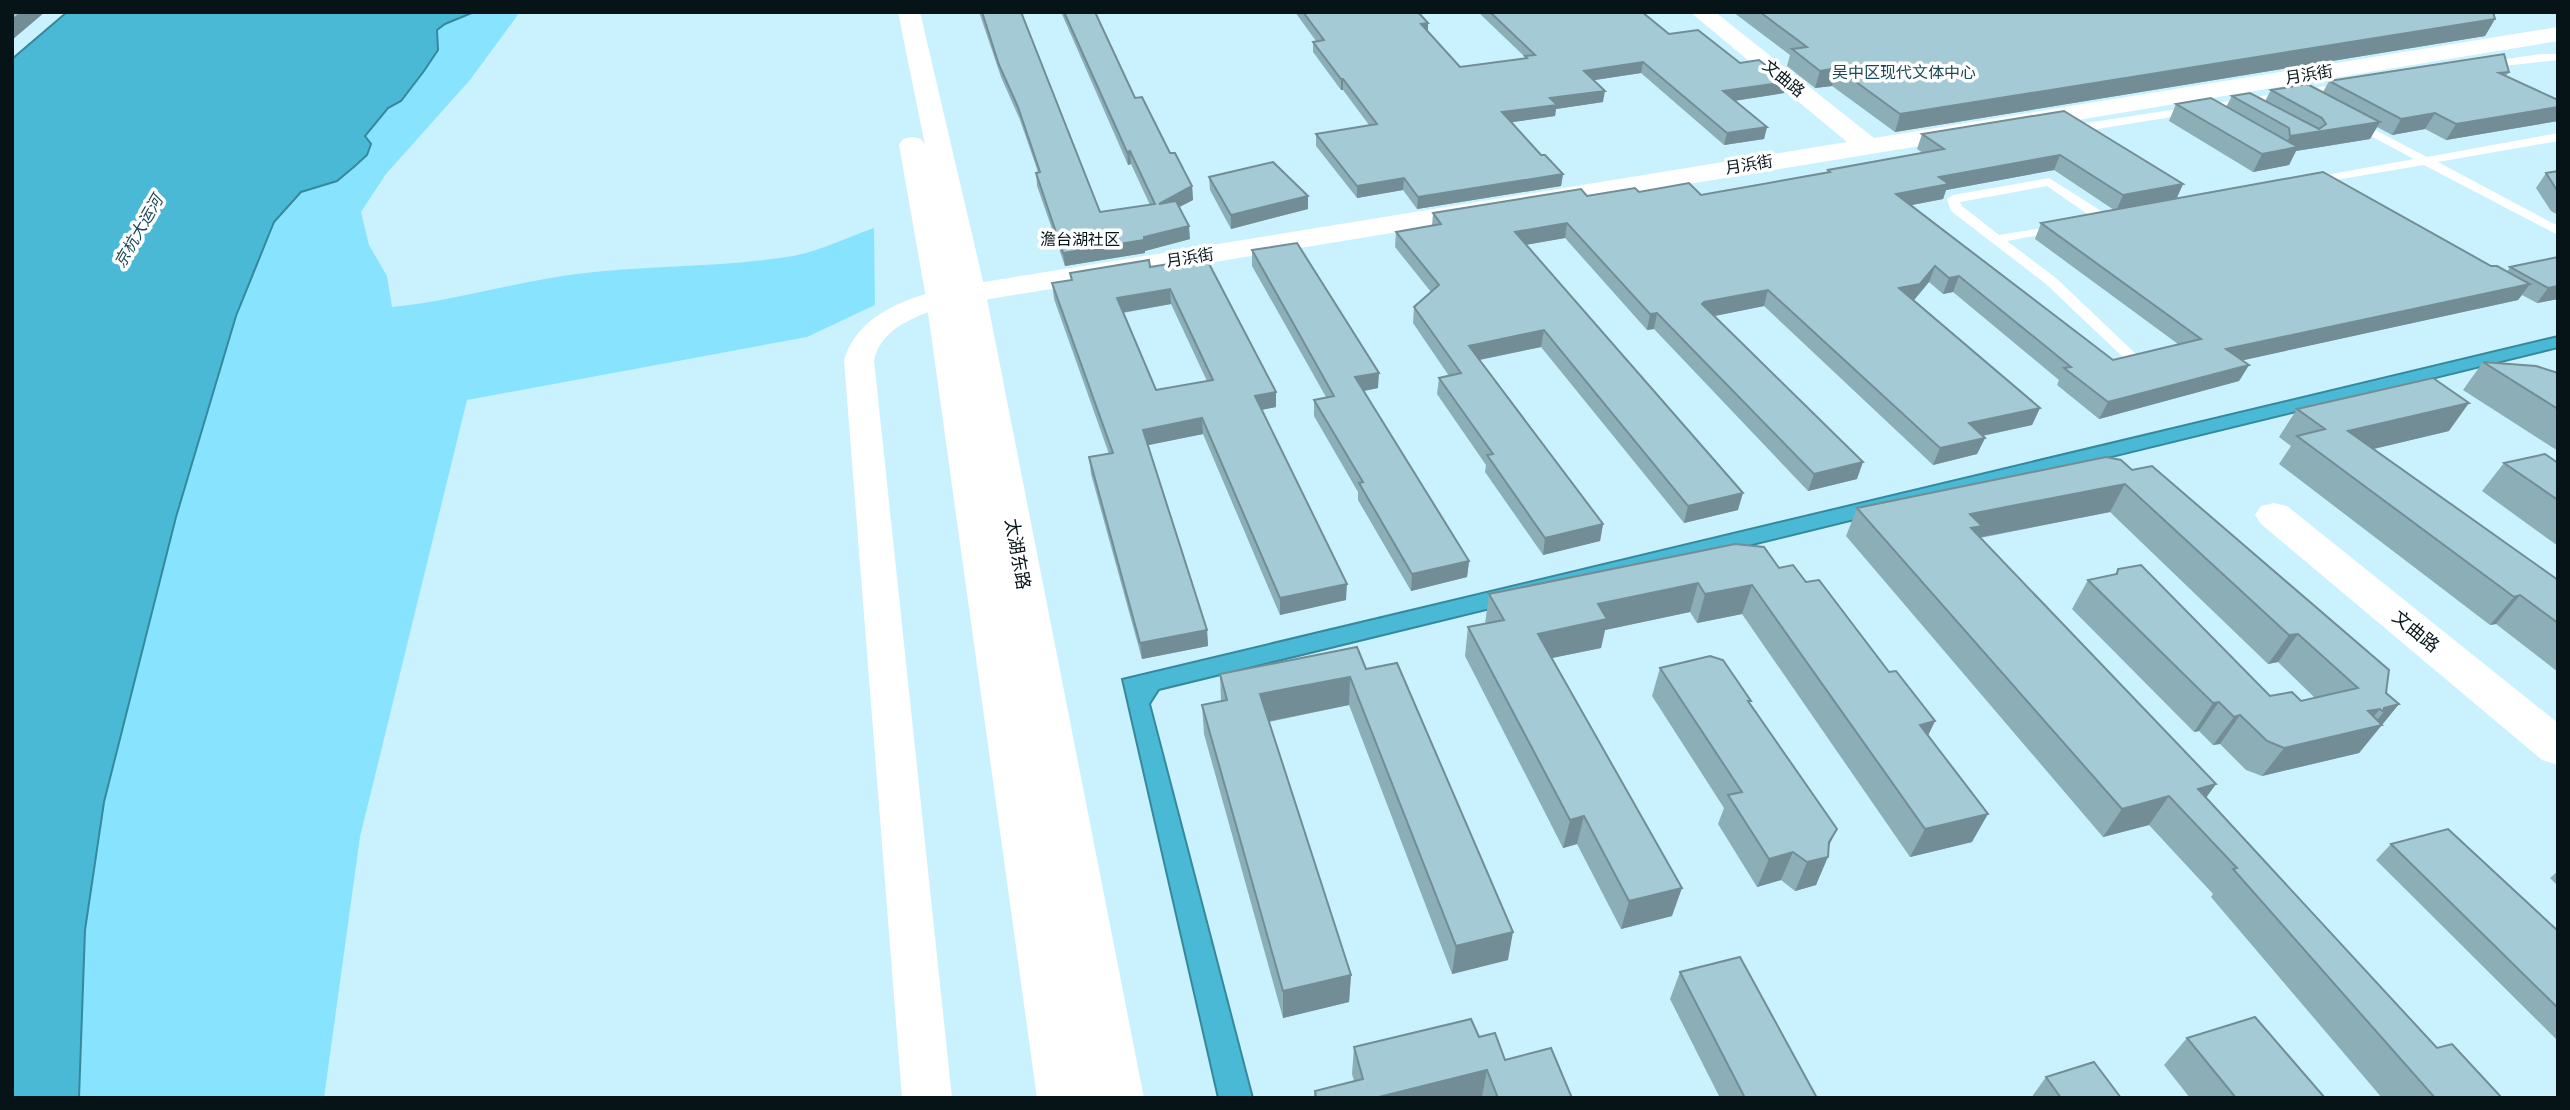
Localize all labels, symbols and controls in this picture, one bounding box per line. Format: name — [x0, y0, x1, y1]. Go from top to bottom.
street label: 文曲路 — [1759, 55, 1809, 101]
street label: 月浜街 — [2284, 60, 2334, 88]
park label: 吴中区现代文体中心 — [1832, 62, 1976, 82]
street label: 月浜街 — [1724, 150, 1774, 178]
water label: 京杭大运河 — [109, 189, 168, 271]
district label: 澹台湖社区 — [1040, 229, 1120, 249]
street label: 月浜街 — [1165, 243, 1215, 271]
street label: 太湖东路 — [1001, 517, 1035, 591]
street label: 文曲路 — [2388, 606, 2444, 656]

